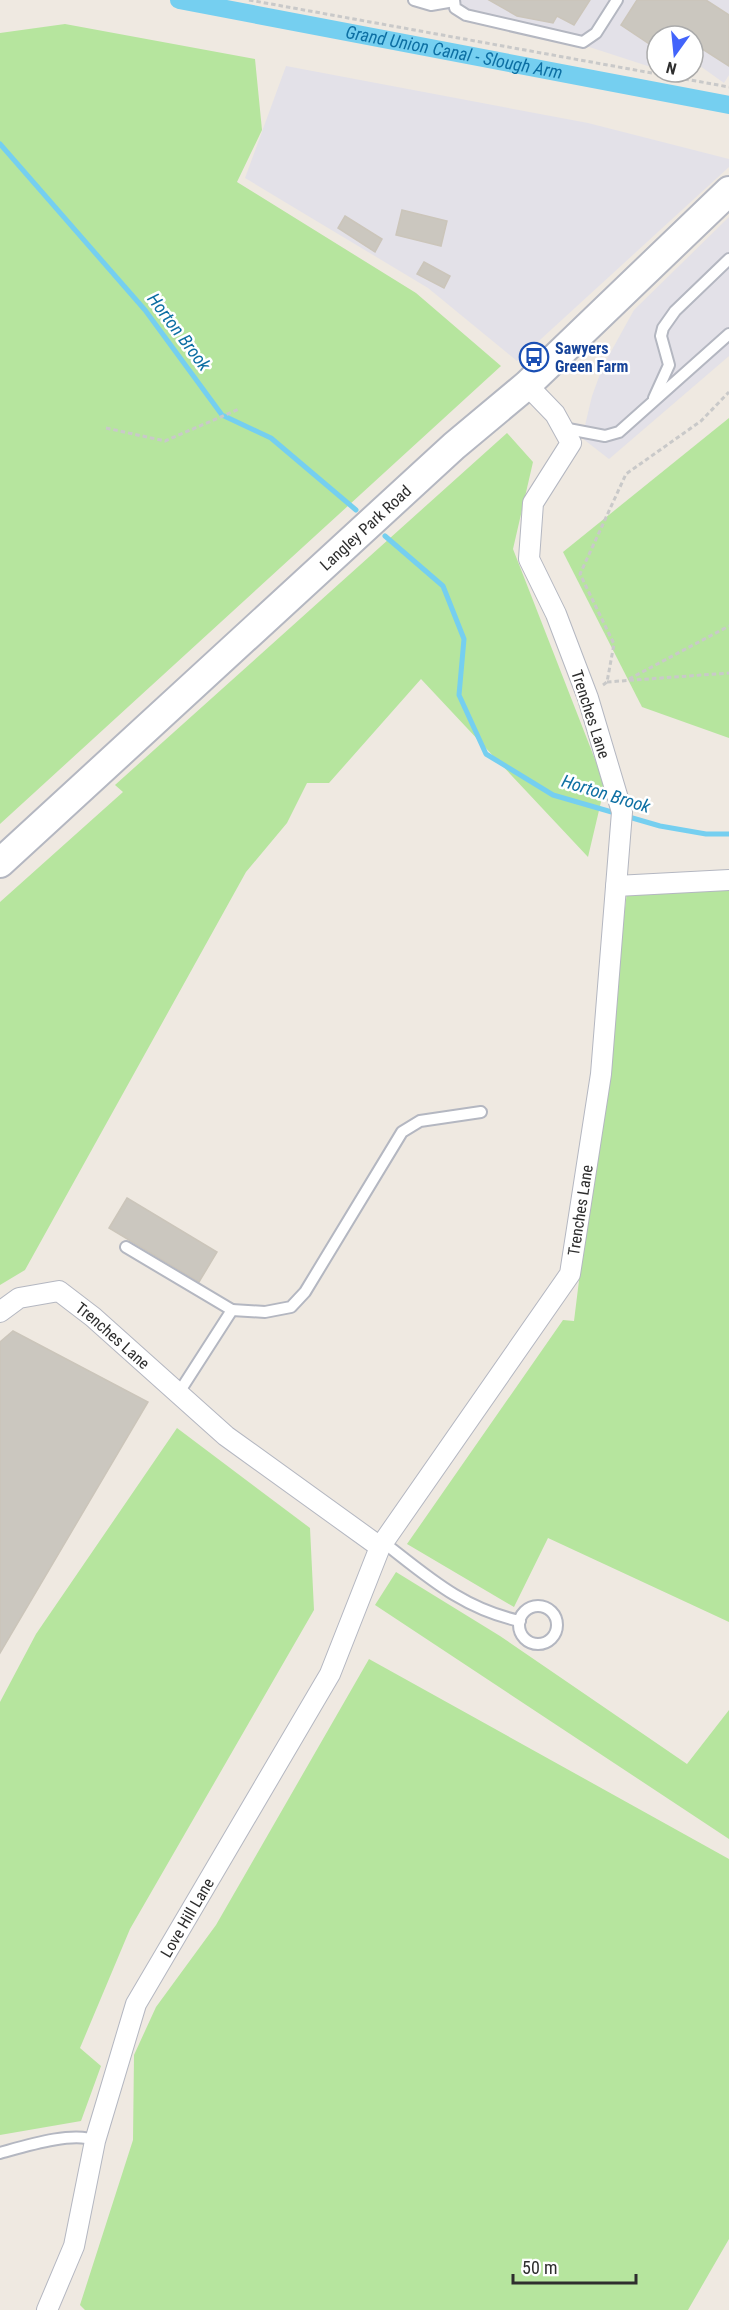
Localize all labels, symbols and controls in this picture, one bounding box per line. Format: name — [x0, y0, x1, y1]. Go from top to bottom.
water label: Grand Union Canal - Slough Arm — [344, 21, 564, 83]
north arrow — [645, 24, 705, 84]
text: N — [664, 58, 678, 78]
water label: Horton Brook — [143, 289, 216, 376]
place label: Sawyers Green Farm — [555, 339, 629, 376]
bus stop icon: Sawyers Green Farm — [518, 341, 550, 373]
street label: Langley Park Road — [316, 481, 415, 574]
street label: Trenches Lane — [567, 668, 614, 761]
water label: Horton Brook — [559, 770, 654, 817]
street label: Trenches Lane — [564, 1163, 597, 1257]
street label: Trenches Lane — [72, 1298, 153, 1373]
street label: Love Hill Lane — [157, 1875, 218, 1961]
scale bar — [513, 2247, 636, 2285]
text: 50 m — [522, 2257, 557, 2278]

